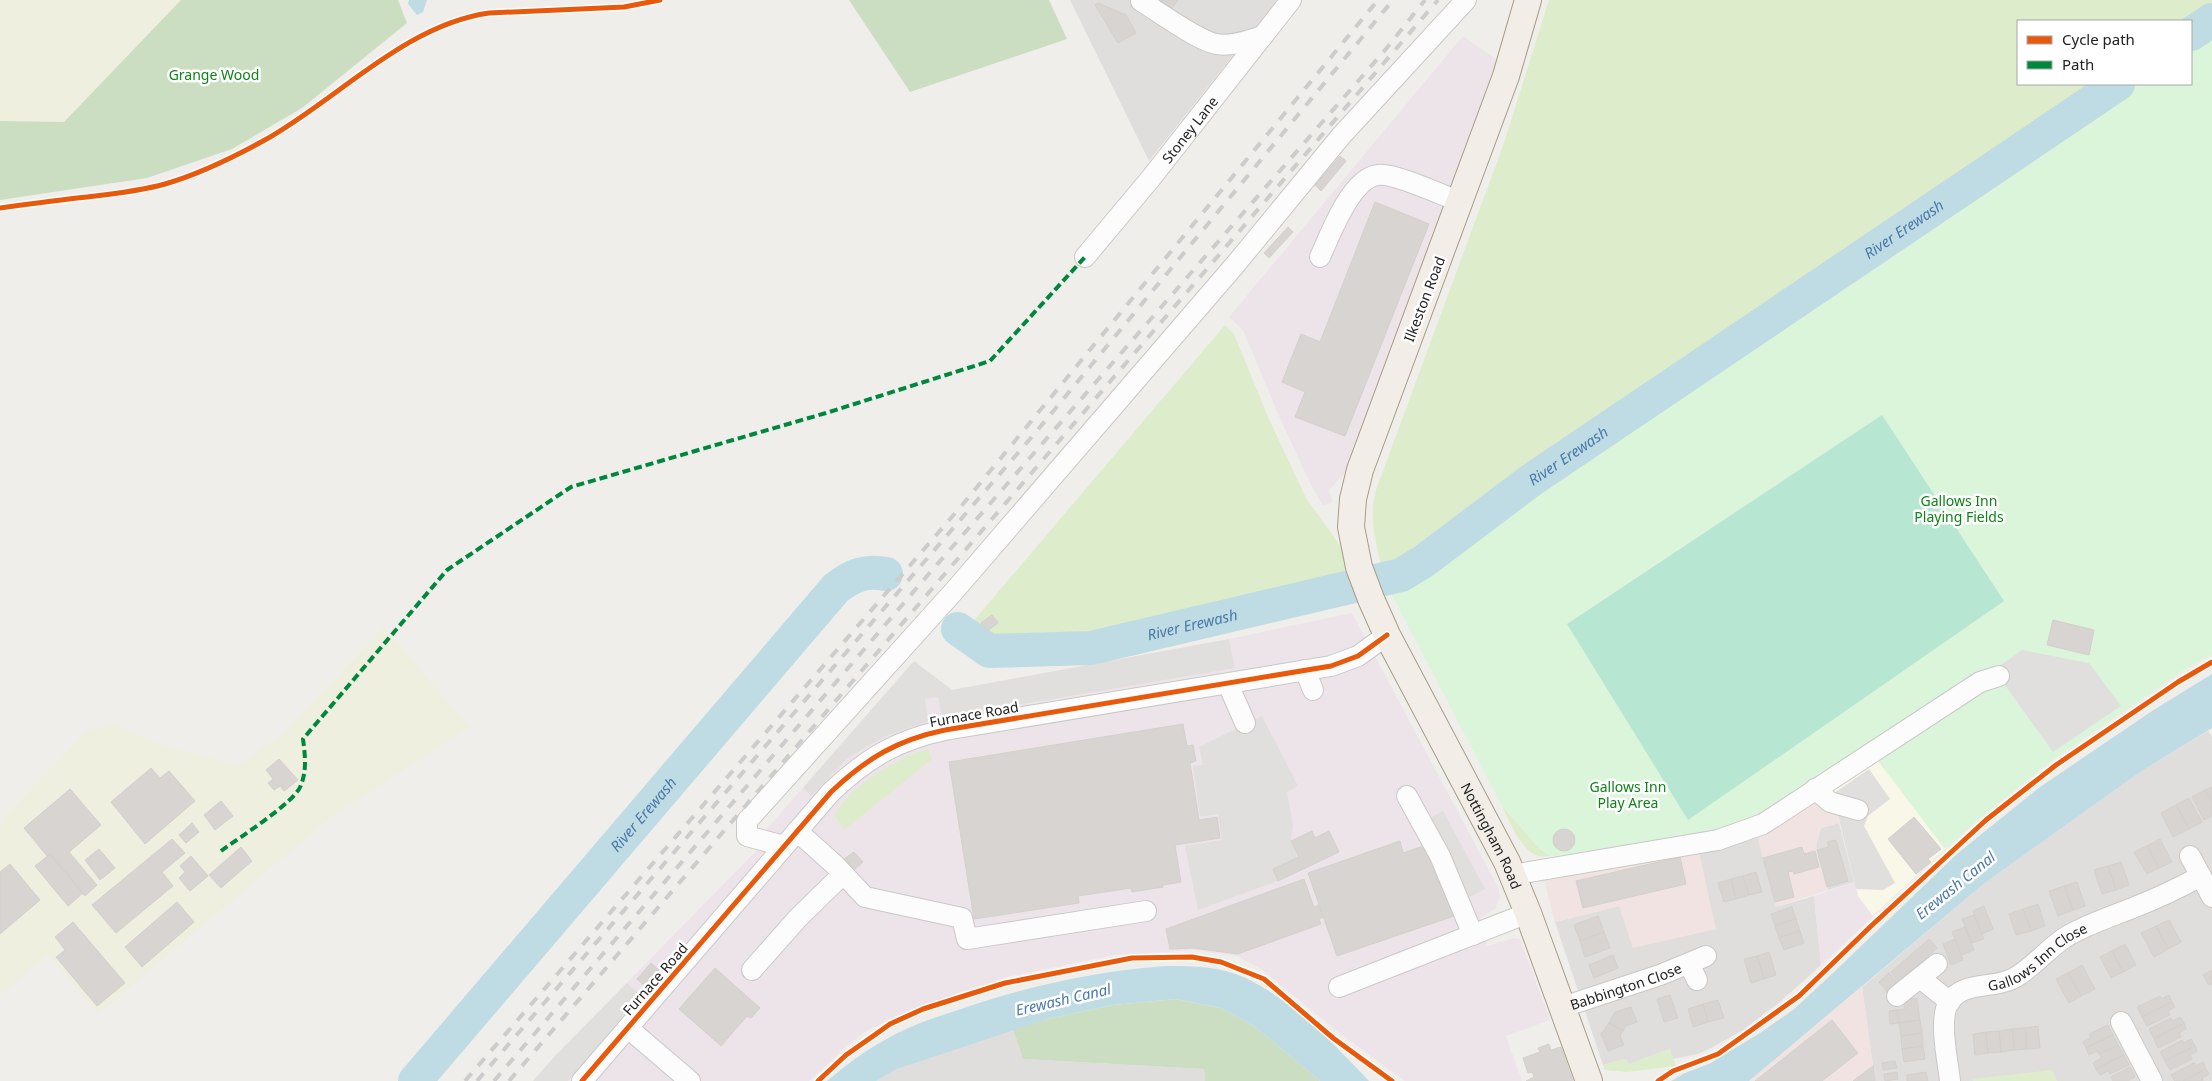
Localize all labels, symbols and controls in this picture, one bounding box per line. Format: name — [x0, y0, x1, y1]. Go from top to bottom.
legend — [2017, 20, 2192, 85]
text: Cycle path — [2062, 29, 2135, 49]
text: Path — [2062, 54, 2094, 74]
park label: Grange Wood — [169, 65, 259, 84]
street label: Stoney Lane — [1157, 92, 1222, 167]
water label: River Erewash — [1860, 195, 1947, 263]
street label: Ilkeston Road — [1399, 254, 1449, 344]
water label: River Erewash — [1524, 421, 1612, 489]
park label: Gallows Inn Playing Fields — [1914, 491, 2004, 526]
water label: River Erewash — [1145, 604, 1239, 644]
street label: Furnace Road — [928, 697, 1020, 731]
water label: River Erewash — [605, 773, 680, 856]
park label: Gallows Inn Play Area — [1590, 777, 1666, 812]
street label: Nottingham Road — [1457, 779, 1527, 892]
water label: Erewash Canal — [1911, 846, 2000, 923]
street label: Gallows Inn Close — [1986, 918, 2090, 994]
street label: Furnace Road — [618, 939, 692, 1019]
street label: Babbington Close — [1567, 958, 1684, 1014]
water label: Erewash Canal — [1013, 978, 1114, 1020]

